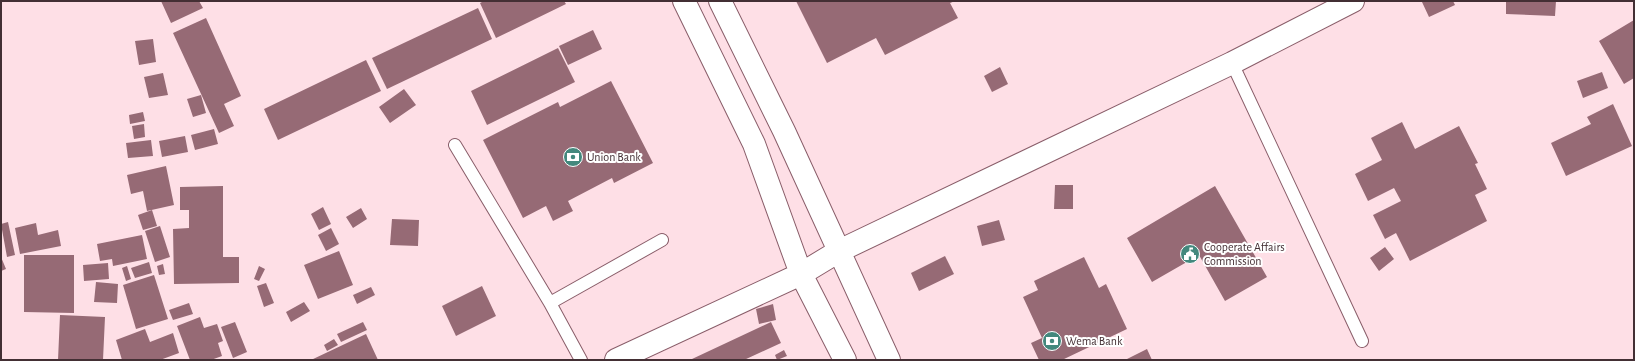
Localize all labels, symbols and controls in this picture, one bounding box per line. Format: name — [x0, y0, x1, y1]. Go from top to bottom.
bank icon: Union Bank — [562, 146, 584, 168]
place label: Union Bank — [587, 151, 641, 163]
place label: Cooperate Affairs Commission — [1204, 241, 1285, 267]
public building icon: Cooperate Affairs Commission — [1179, 243, 1201, 265]
bank icon: Wema Bank — [1041, 330, 1063, 352]
place label: Wema Bank — [1066, 335, 1123, 347]

